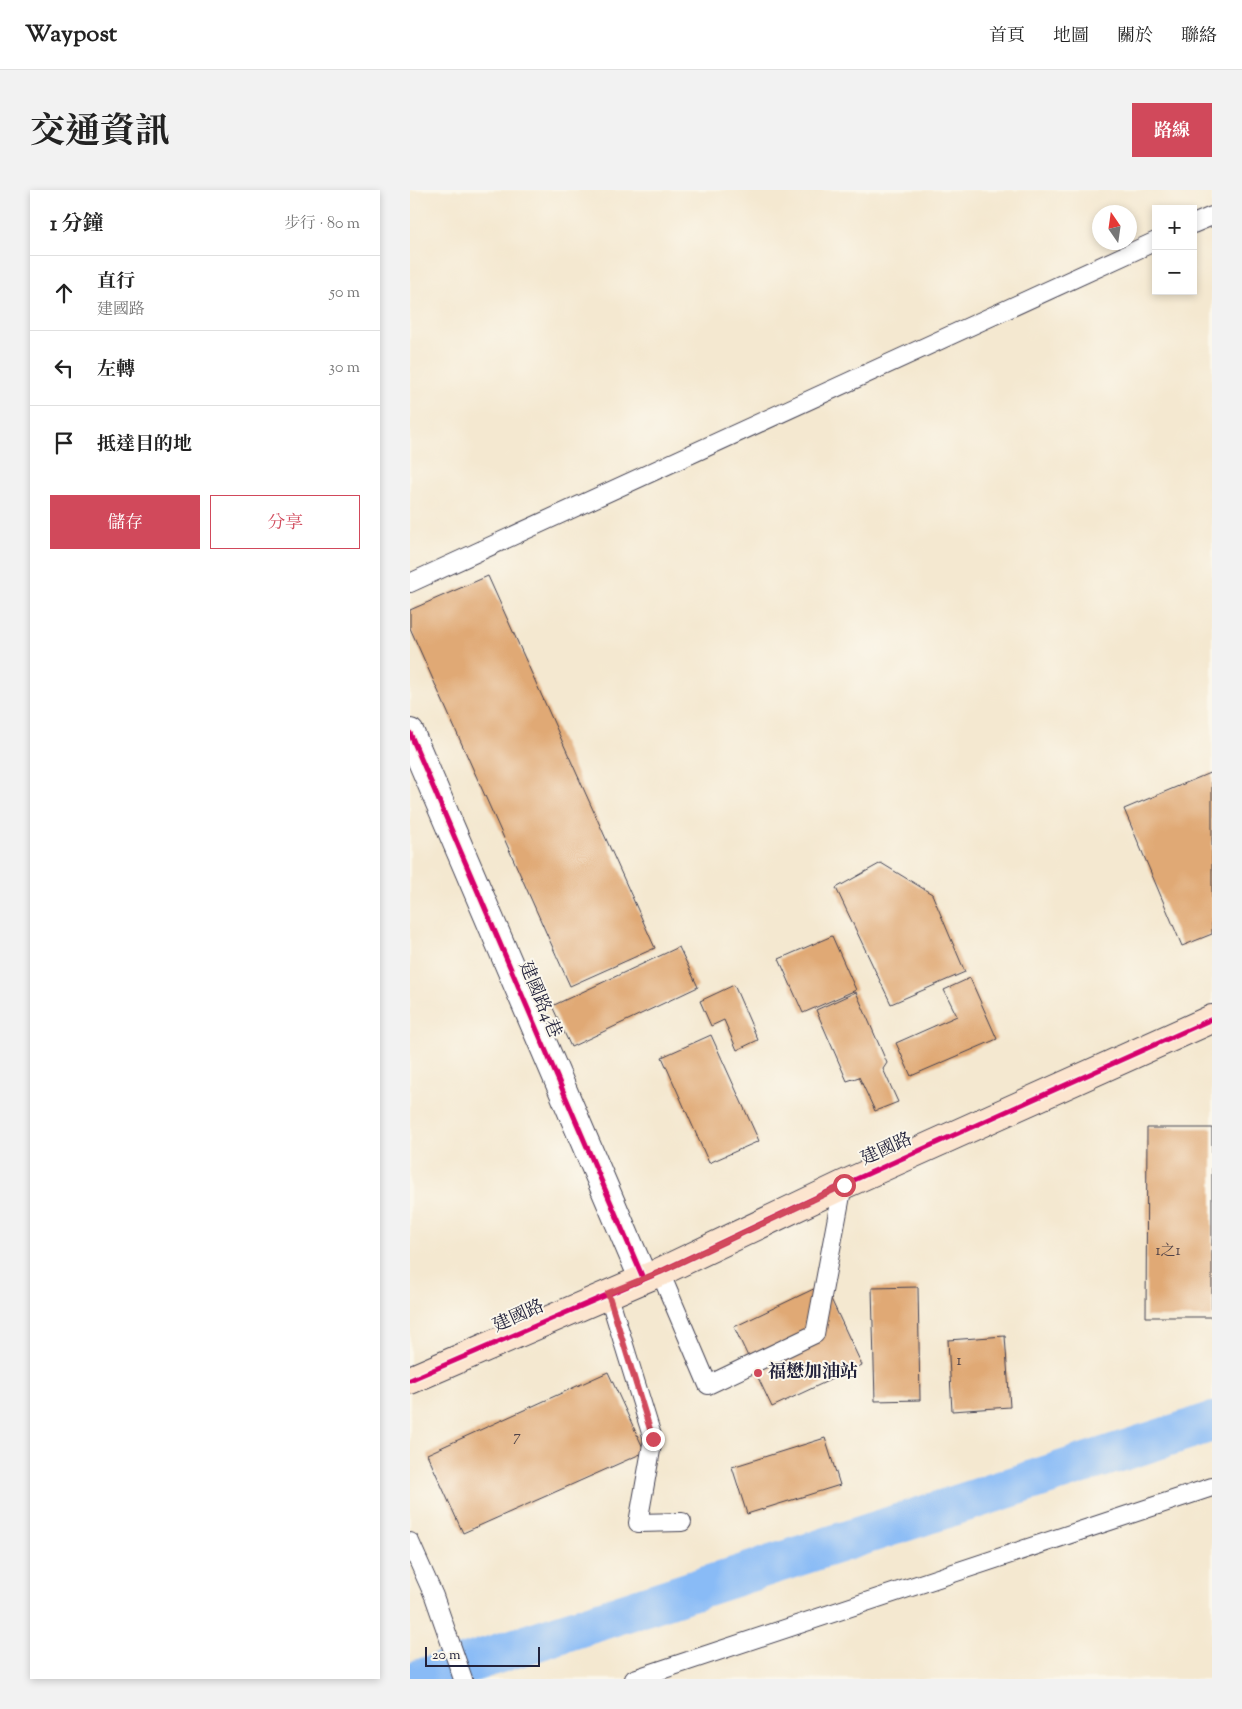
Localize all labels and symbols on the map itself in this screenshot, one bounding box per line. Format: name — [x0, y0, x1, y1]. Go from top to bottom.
north arrow — [1092, 205, 1137, 250]
street label: 建國路4巷 — [511, 958, 567, 1042]
street label: 建國路 — [857, 1127, 917, 1173]
route start — [833, 1174, 856, 1197]
house number: 1之1 — [1155, 1241, 1181, 1262]
street label: 建國路 — [489, 1294, 549, 1340]
house number: 1 — [956, 1351, 962, 1372]
place label: 福懋加油站 — [768, 1360, 858, 1386]
marker: 福懋加油站 — [752, 1367, 764, 1379]
house number: 7 — [513, 1427, 521, 1448]
route end — [642, 1428, 665, 1451]
scale bar — [425, 1644, 540, 1667]

